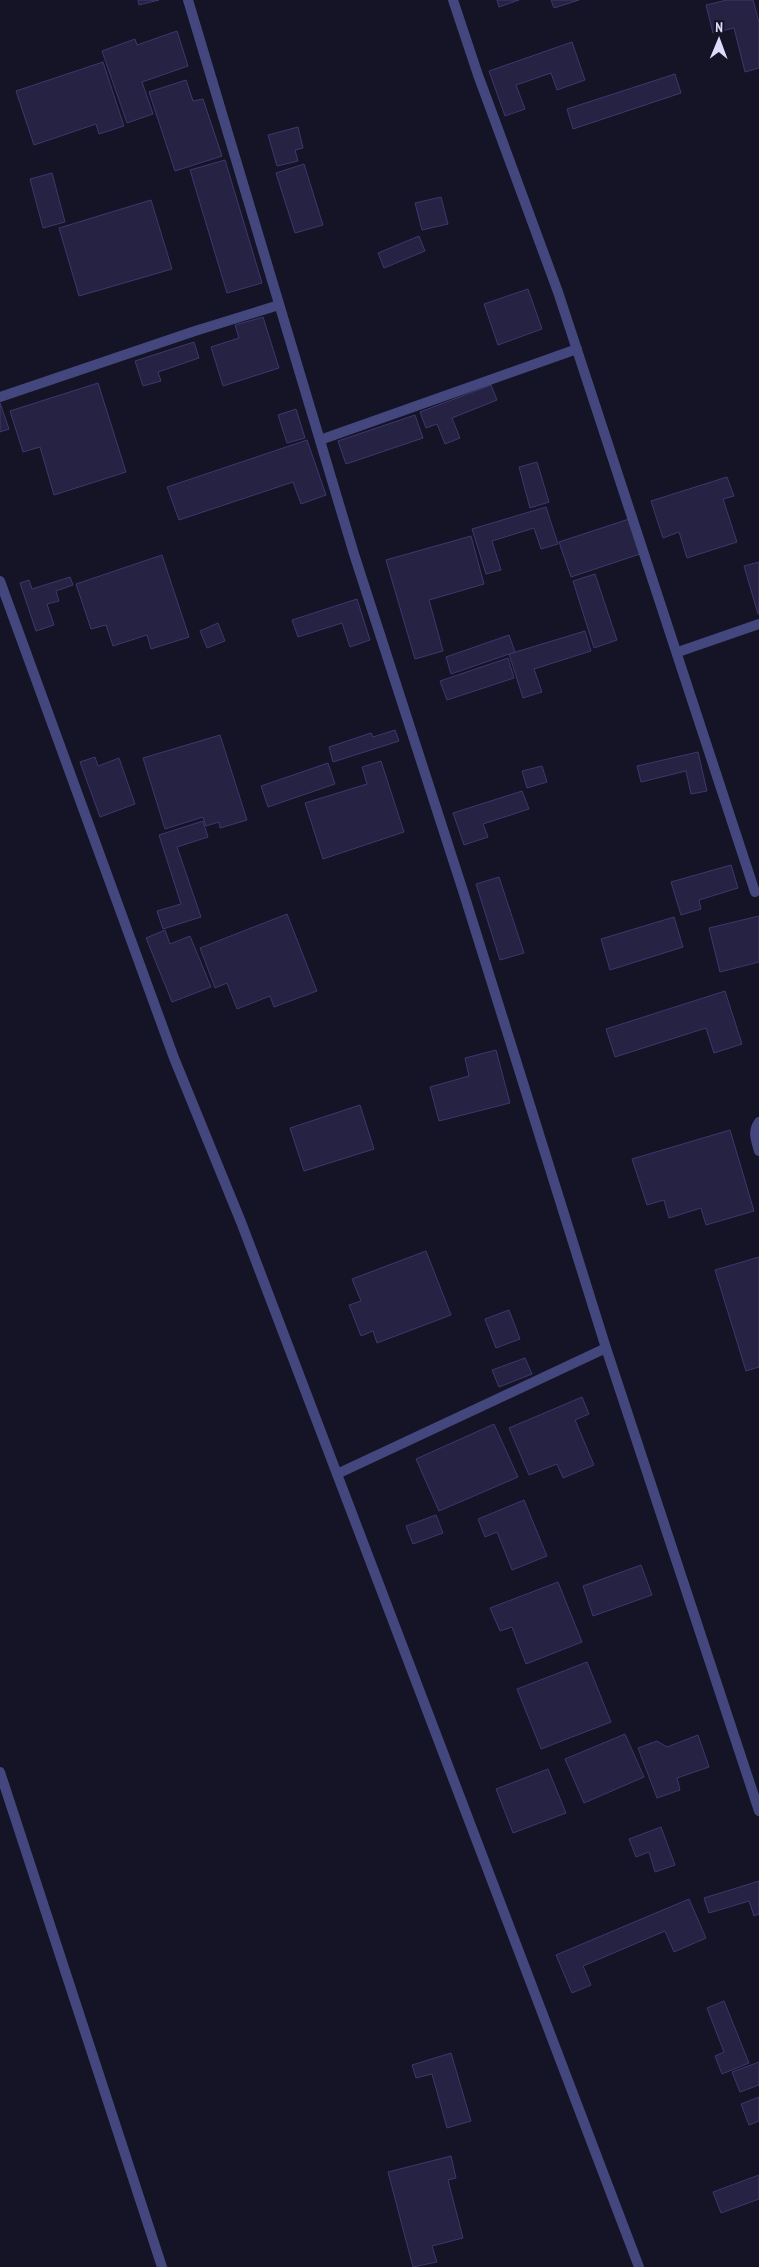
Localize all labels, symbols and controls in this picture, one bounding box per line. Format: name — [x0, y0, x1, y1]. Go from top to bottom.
north arrow — [694, 15, 744, 65]
text: N — [715, 18, 723, 36]

